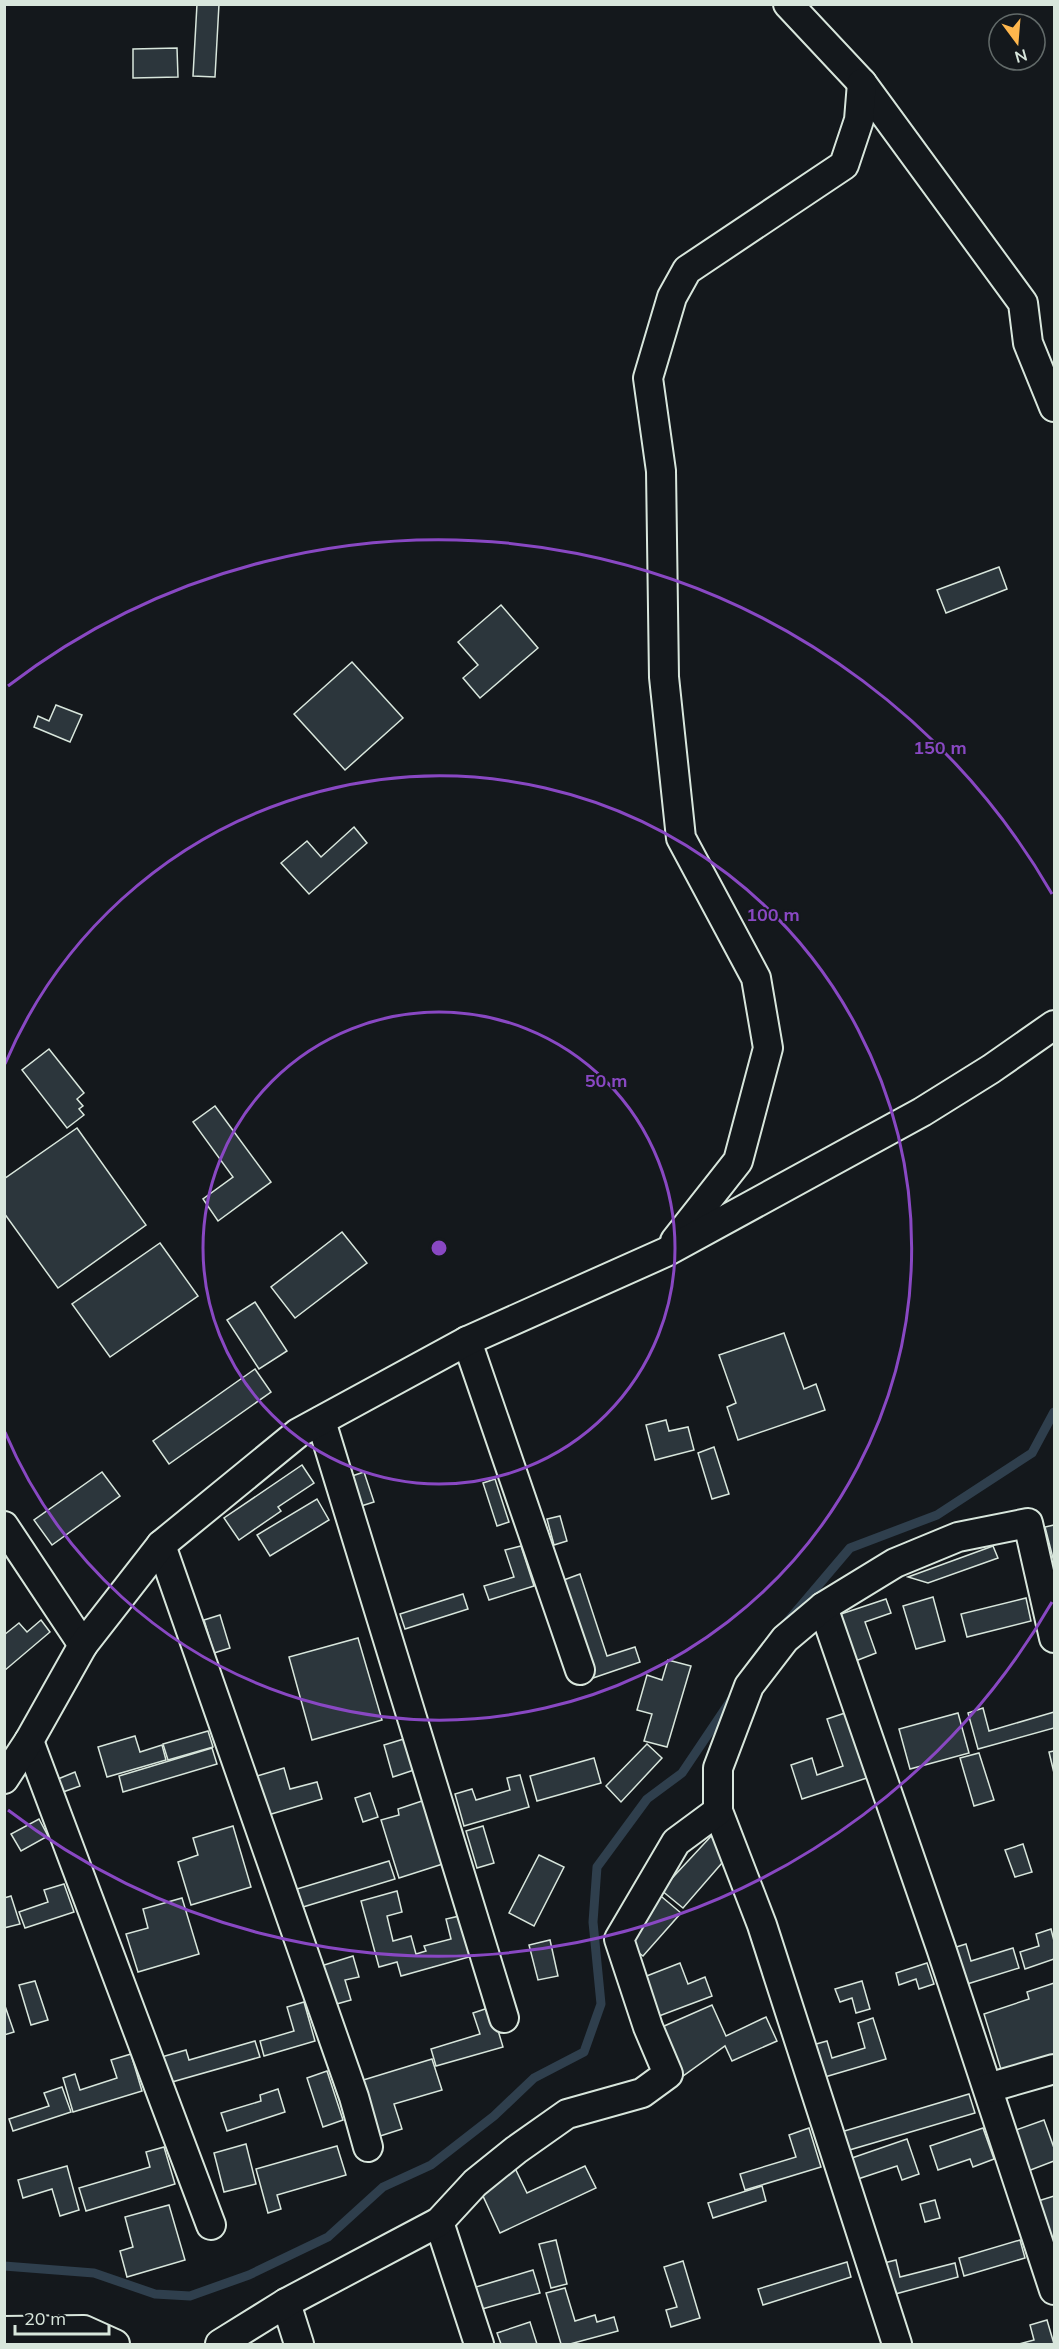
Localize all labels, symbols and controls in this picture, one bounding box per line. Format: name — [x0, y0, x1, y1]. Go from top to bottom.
north arrow — [987, 12, 1047, 72]
text: N — [1013, 45, 1030, 68]
text: 150 m — [913, 736, 967, 759]
text: 100 m — [746, 903, 800, 926]
text: 50 m — [585, 1069, 627, 1092]
centre of rings — [429, 1238, 449, 1258]
scale bar — [15, 2298, 110, 2336]
text: 20 m — [24, 2307, 66, 2330]

